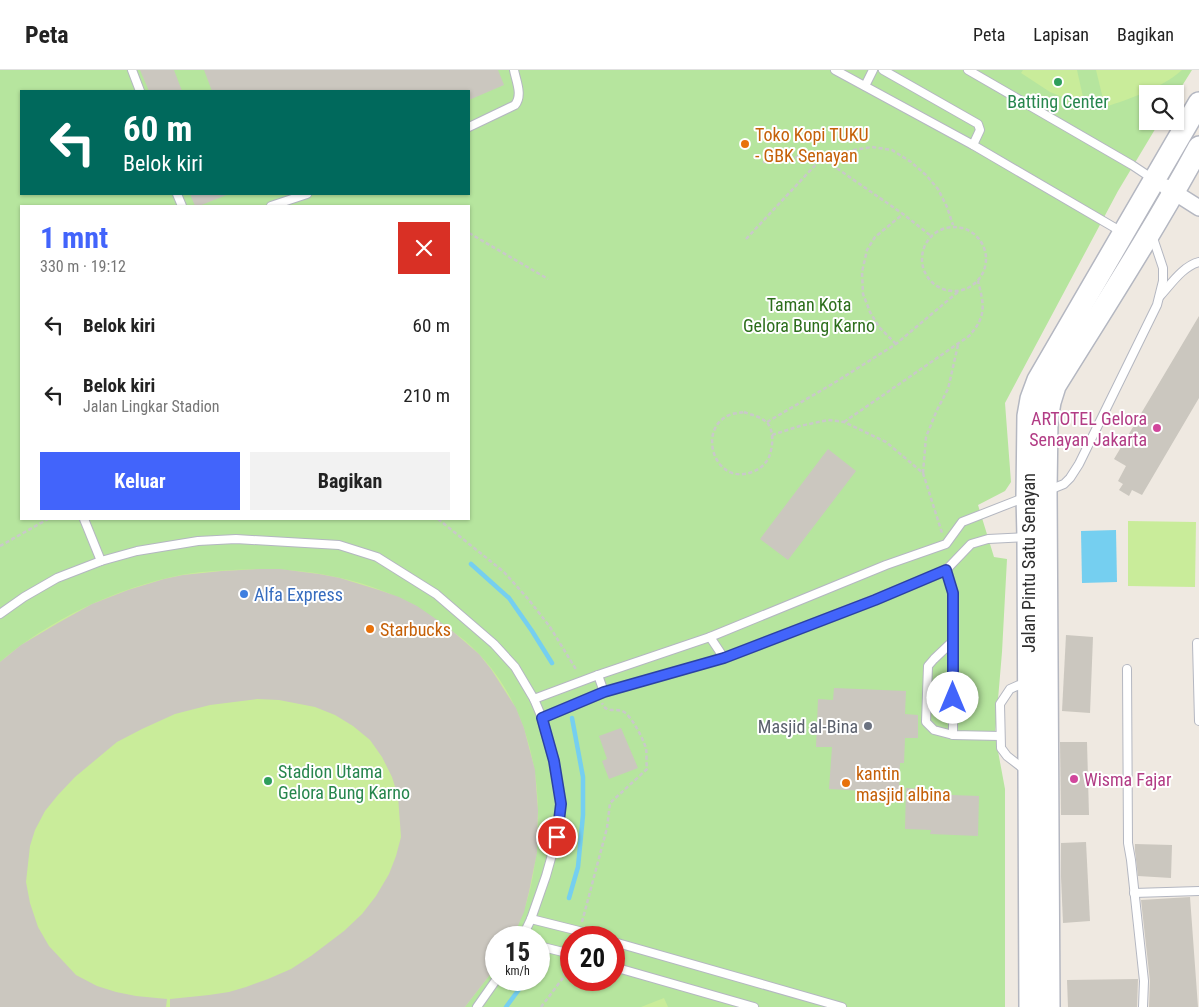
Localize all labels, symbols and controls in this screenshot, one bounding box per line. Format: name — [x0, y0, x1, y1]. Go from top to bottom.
text: Peta — [25, 21, 69, 49]
text: Peta — [973, 24, 1005, 45]
text: Lapisan — [1033, 24, 1089, 45]
text: Bagikan — [1117, 24, 1174, 45]
marker: Batting Center — [1052, 76, 1064, 88]
map controls — [1139, 85, 1184, 130]
button: search — [1139, 85, 1184, 130]
place label: Batting Center — [1007, 91, 1109, 112]
text: 60 m — [123, 109, 192, 150]
icon: left — [40, 110, 105, 175]
place label: Toko Kopi TUKU - GBK Senayan — [755, 124, 869, 166]
marker: Toko Kopi TUKU - GBK Senayan — [739, 138, 751, 150]
text: Belok kiri — [123, 151, 203, 176]
text: 1 mnt — [40, 220, 108, 255]
button: close — [398, 222, 450, 274]
text: 330 m · 19:12 — [40, 257, 126, 276]
park label: Taman Kota Gelora Bung Karno — [743, 294, 875, 336]
icon: left — [40, 311, 68, 339]
text: Belok kiri — [83, 314, 155, 337]
text: 60 m — [413, 314, 450, 337]
text: Belok kiri — [83, 374, 155, 397]
icon: left — [40, 381, 68, 409]
text: 210 m — [403, 384, 450, 407]
text: Jalan Lingkar Stadion — [83, 397, 220, 416]
place label: ARTOTEL Gelora Senayan Jakarta — [1029, 408, 1147, 450]
marker: ARTOTEL Gelora Senayan Jakarta — [1151, 422, 1163, 434]
button: Keluar — [40, 452, 240, 510]
button: Bagikan — [250, 452, 450, 510]
street label: Jalan Pintu Satu Senayan — [1018, 473, 1039, 653]
place label: Alfa Express — [254, 584, 343, 605]
marker: Alfa Express — [238, 588, 250, 600]
place label: Starbucks — [380, 619, 451, 640]
marker: Starbucks — [364, 623, 376, 635]
position arrow — [926, 671, 978, 723]
place label: Masjid al-Bina — [758, 716, 858, 737]
marker: Masjid al-Bina — [862, 720, 874, 732]
place label: Stadion Utama Gelora Bung Karno — [278, 761, 410, 803]
place label: kantin masjid albina — [856, 763, 951, 805]
place label: Wisma Fajar — [1084, 769, 1172, 790]
marker: Wisma Fajar — [1068, 773, 1080, 785]
marker: Stadion Utama Gelora Bung Karno — [262, 775, 274, 787]
marker: kantin masjid albina — [840, 777, 852, 789]
pin — [536, 816, 578, 858]
icon: arrive — [543, 823, 571, 851]
speed limit sign: 20 — [560, 926, 625, 991]
text: 15 — [505, 938, 530, 967]
text: km/h — [505, 964, 530, 978]

